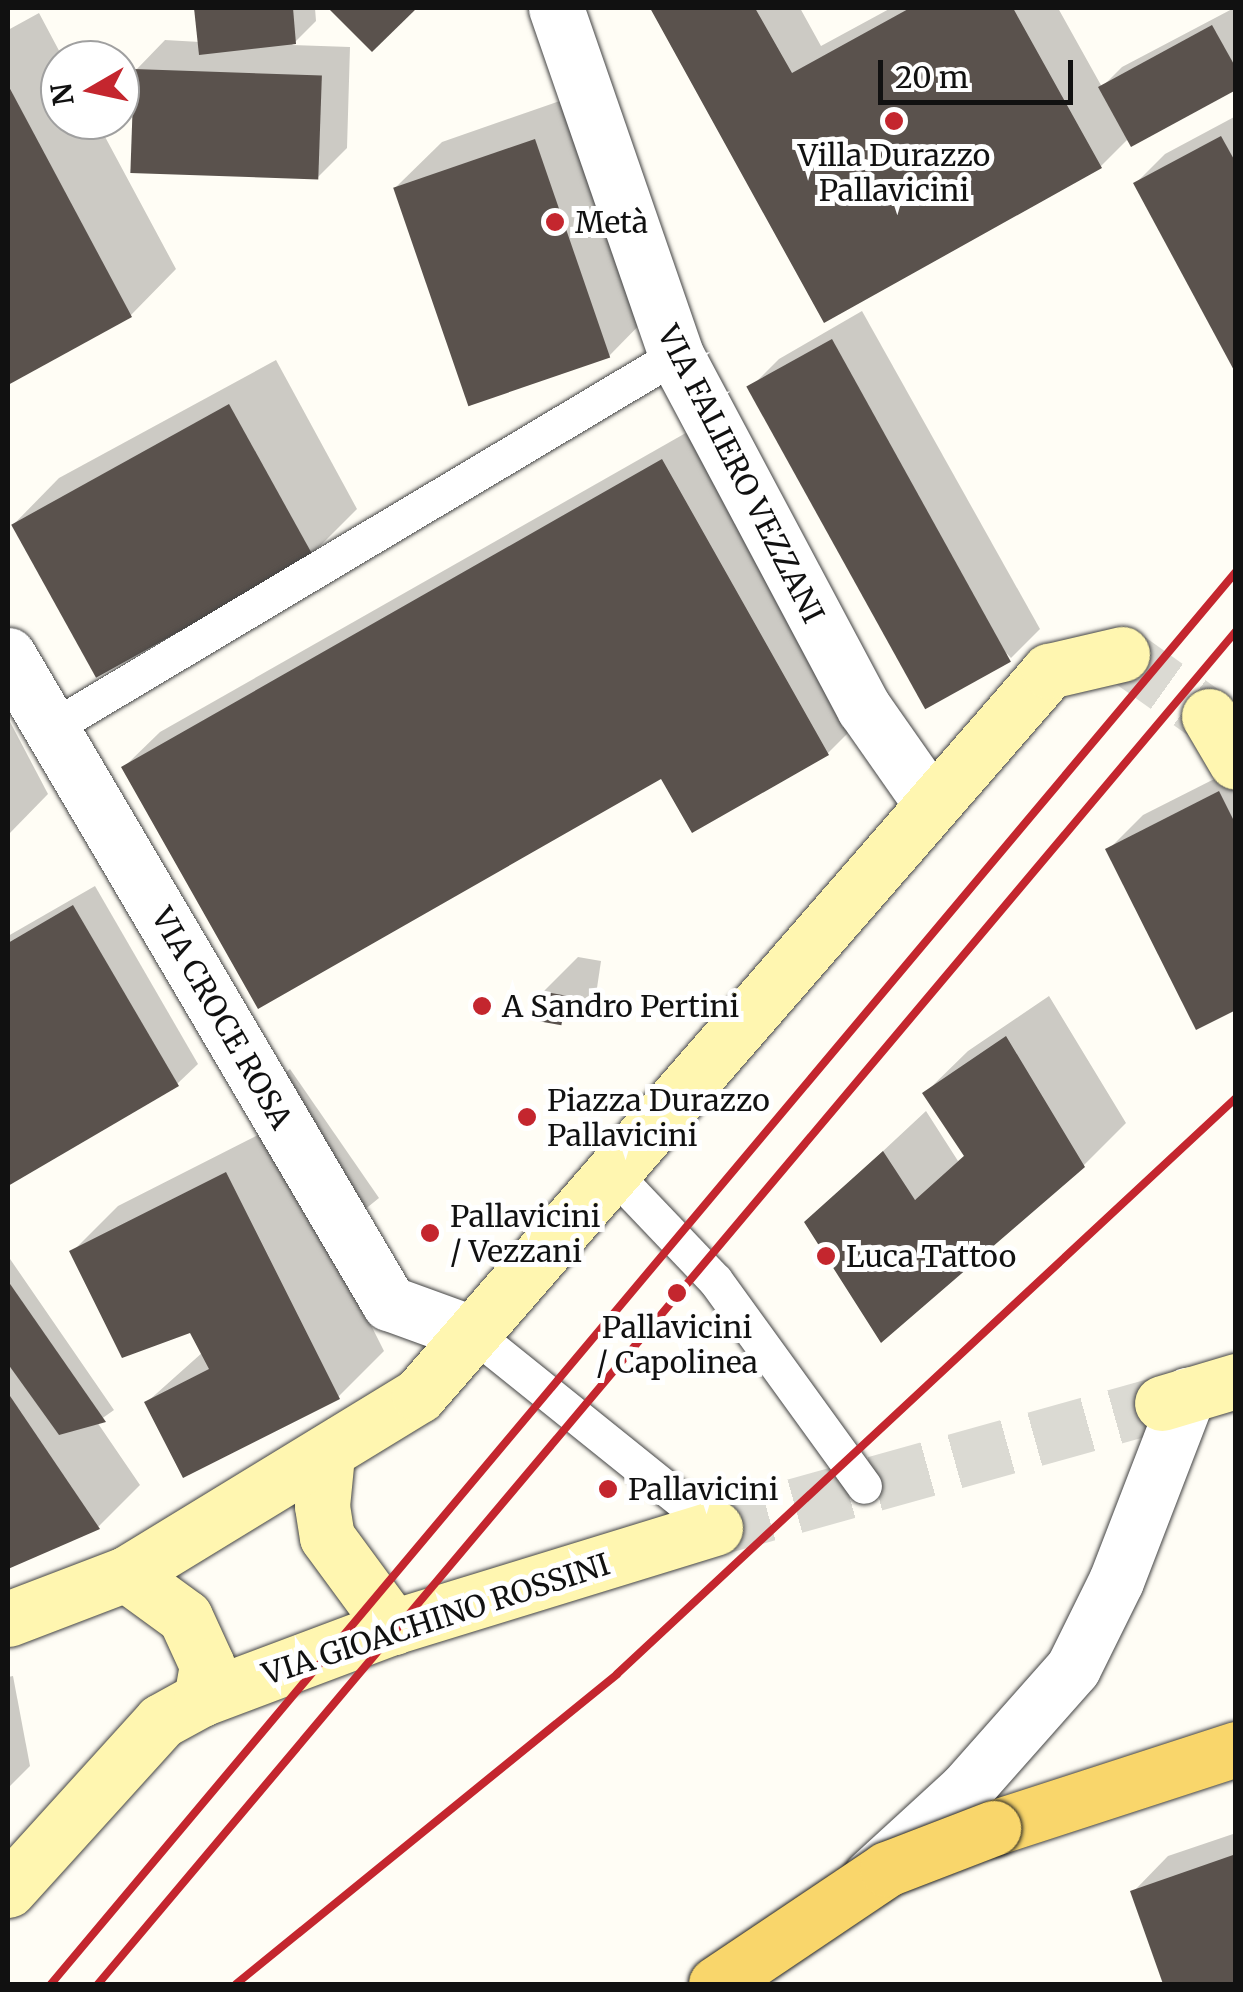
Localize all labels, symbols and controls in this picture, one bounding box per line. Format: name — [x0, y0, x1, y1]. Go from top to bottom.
north arrow — [40, 40, 140, 140]
scale bar — [883, 40, 1078, 102]
text: 20 m — [895, 58, 968, 96]
text: N — [43, 81, 82, 108]
marker: Villa Durazzo Pallavicini — [883, 110, 905, 132]
place label: Villa Durazzo Pallavicini — [798, 137, 990, 208]
place label: Metà — [575, 204, 648, 240]
marker: Metà — [544, 211, 566, 233]
street label: VIA FALIERO VEZZANI — [650, 319, 832, 629]
street label: VIA CROCE ROSA — [144, 901, 300, 1135]
place label: A Sandro Pertini — [502, 988, 739, 1024]
marker: A Sandro Pertini — [471, 995, 493, 1017]
place label: Piazza Durazzo Pallavicini — [547, 1082, 770, 1152]
marker: Piazza Durazzo Pallavicini — [516, 1106, 538, 1128]
place label: Pallavicini / Vezzani — [450, 1198, 600, 1268]
marker: Pallavicini / Vezzani — [419, 1222, 441, 1244]
place label: Luca Tattoo — [846, 1238, 1016, 1274]
marker: Luca Tattoo — [815, 1245, 837, 1267]
marker: Pallavicini / Capolinea — [666, 1282, 688, 1304]
place label: Pallavicini / Capolinea — [596, 1309, 758, 1380]
place label: Pallavicini — [628, 1471, 778, 1507]
marker: Pallavicini — [597, 1478, 619, 1500]
street label: VIA GIOACHINO ROSSINI — [258, 1546, 614, 1692]

